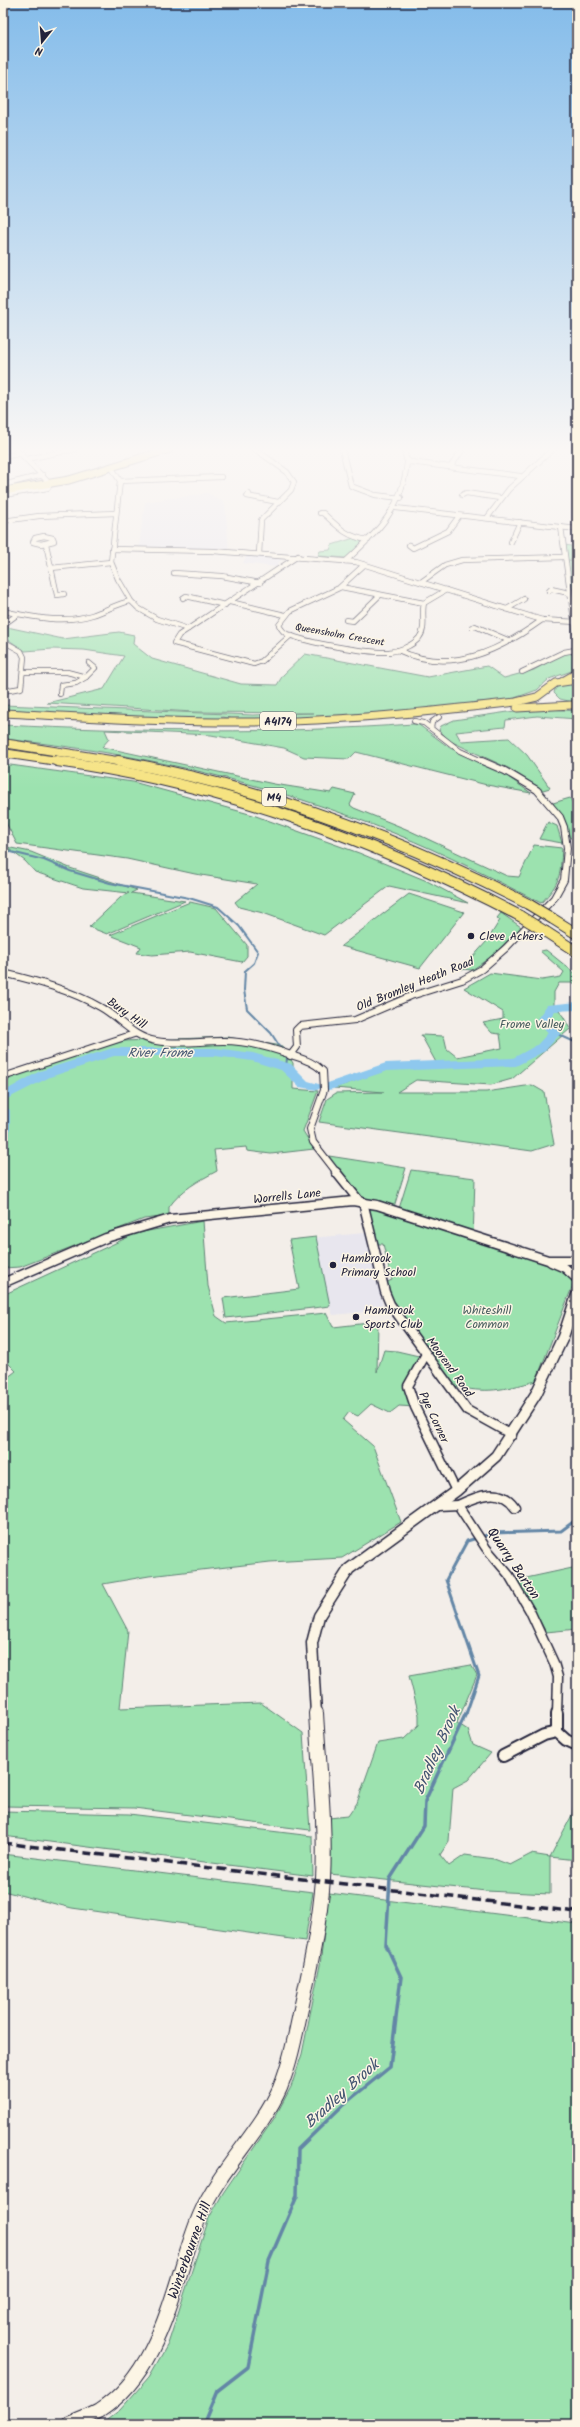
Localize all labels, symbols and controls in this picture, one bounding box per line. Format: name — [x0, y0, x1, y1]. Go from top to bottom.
north arrow — [22, 22, 62, 62]
text: N — [33, 41, 45, 60]
street label: Queensholm Crescent — [294, 619, 386, 651]
road number: A4174 — [260, 712, 296, 730]
road number: M4 — [262, 788, 286, 806]
place label: Cleve Achers — [479, 927, 543, 946]
marker: Cleve Achers — [466, 931, 476, 941]
street label: Old Bromley Heath Road — [353, 952, 478, 1017]
street label: Bury Hill — [103, 993, 150, 1034]
park label: Frome Valley — [500, 1015, 565, 1034]
water label: River Frome — [128, 1043, 194, 1064]
street label: Worrells Lane — [252, 1183, 322, 1209]
place label: Hambrook Primary School — [341, 1249, 416, 1282]
marker: Hambrook Primary School — [328, 1260, 338, 1270]
place label: Hambrook Sports Club — [364, 1301, 423, 1334]
park label: Whiteshill Common — [463, 1301, 512, 1334]
marker: Hambrook Sports Club — [351, 1312, 361, 1322]
street label: Moorend Road — [421, 1333, 479, 1402]
street label: Pye Corner — [413, 1388, 454, 1447]
street label: Quarry Barton — [481, 1523, 546, 1604]
water label: Bradley Brook — [407, 1701, 469, 1798]
water label: Bradley Brook — [299, 2052, 387, 2135]
street label: Winterbourne Hill — [162, 2198, 218, 2302]

